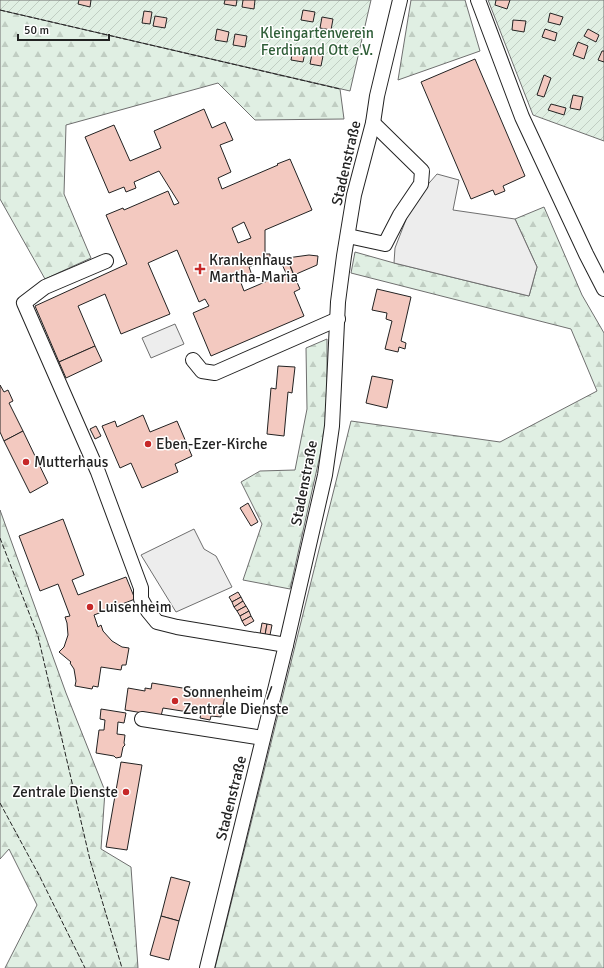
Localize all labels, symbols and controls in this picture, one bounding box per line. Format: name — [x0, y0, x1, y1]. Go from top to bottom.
scale bar — [18, 16, 109, 42]
text: 50 m — [24, 23, 49, 38]
park label: Kleingartenverein Ferdinand Ott e.V. — [260, 24, 374, 59]
street label: Stadenstraße — [327, 119, 365, 207]
place label: Krankenhaus Martha-Maria — [209, 251, 298, 286]
marker: Krankenhaus Martha-Maria — [194, 263, 206, 275]
place label: Eben-Ezer-Kirche — [156, 435, 268, 453]
marker: Eben-Ezer-Kirche — [143, 439, 153, 449]
street label: Stadenstraße — [287, 439, 321, 527]
place label: Mutterhaus — [34, 453, 109, 471]
marker: Mutterhaus — [21, 457, 31, 467]
place label: Luisenheim — [98, 598, 172, 616]
marker: Luisenheim — [85, 602, 95, 612]
place label: Sonnenheim / Zentrale Dienste — [183, 683, 289, 718]
marker: Sonnenheim / Zentrale Dienste — [170, 696, 180, 706]
street label: Stadenstraße — [212, 754, 250, 842]
place label: Zentrale Dienste — [12, 783, 118, 801]
marker: Zentrale Dienste — [121, 787, 131, 797]

